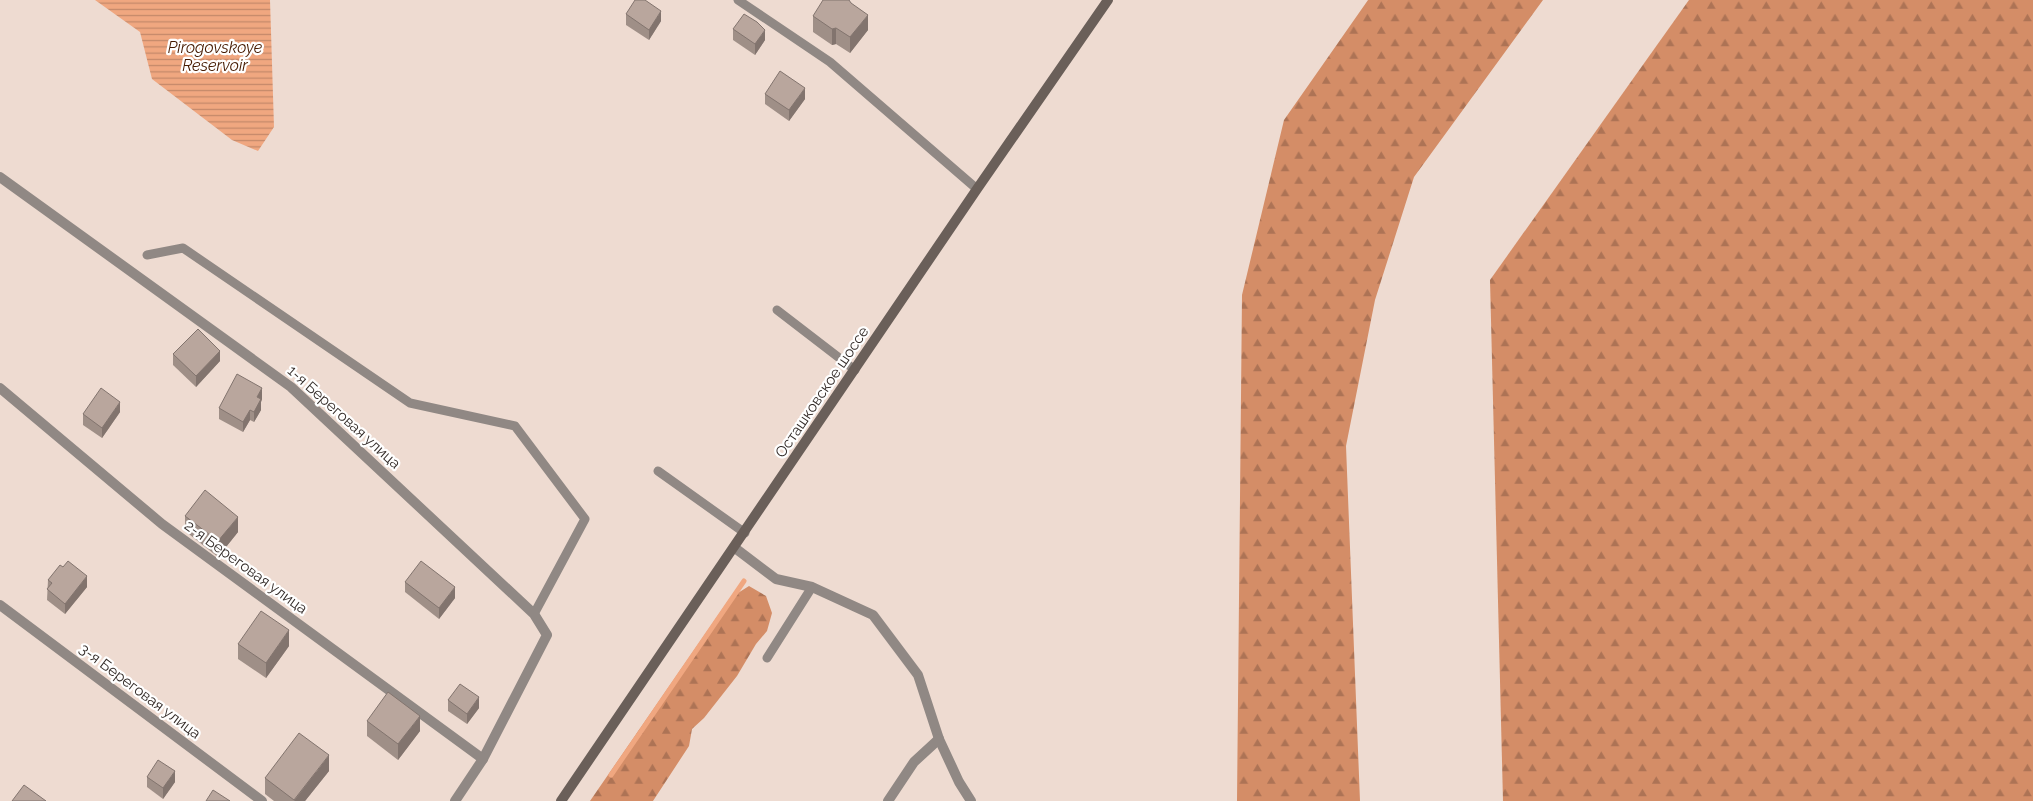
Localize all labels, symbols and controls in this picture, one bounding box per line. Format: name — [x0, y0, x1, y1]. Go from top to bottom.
water label: Pirogovskoye Reservoir — [168, 38, 263, 75]
street label: Осташковское шоссе — [771, 323, 873, 461]
street label: 1-я Береговая улица — [284, 362, 404, 472]
street label: 2-я Береговая улица — [181, 516, 311, 618]
street label: 3-я Береговая улица — [76, 639, 204, 743]

